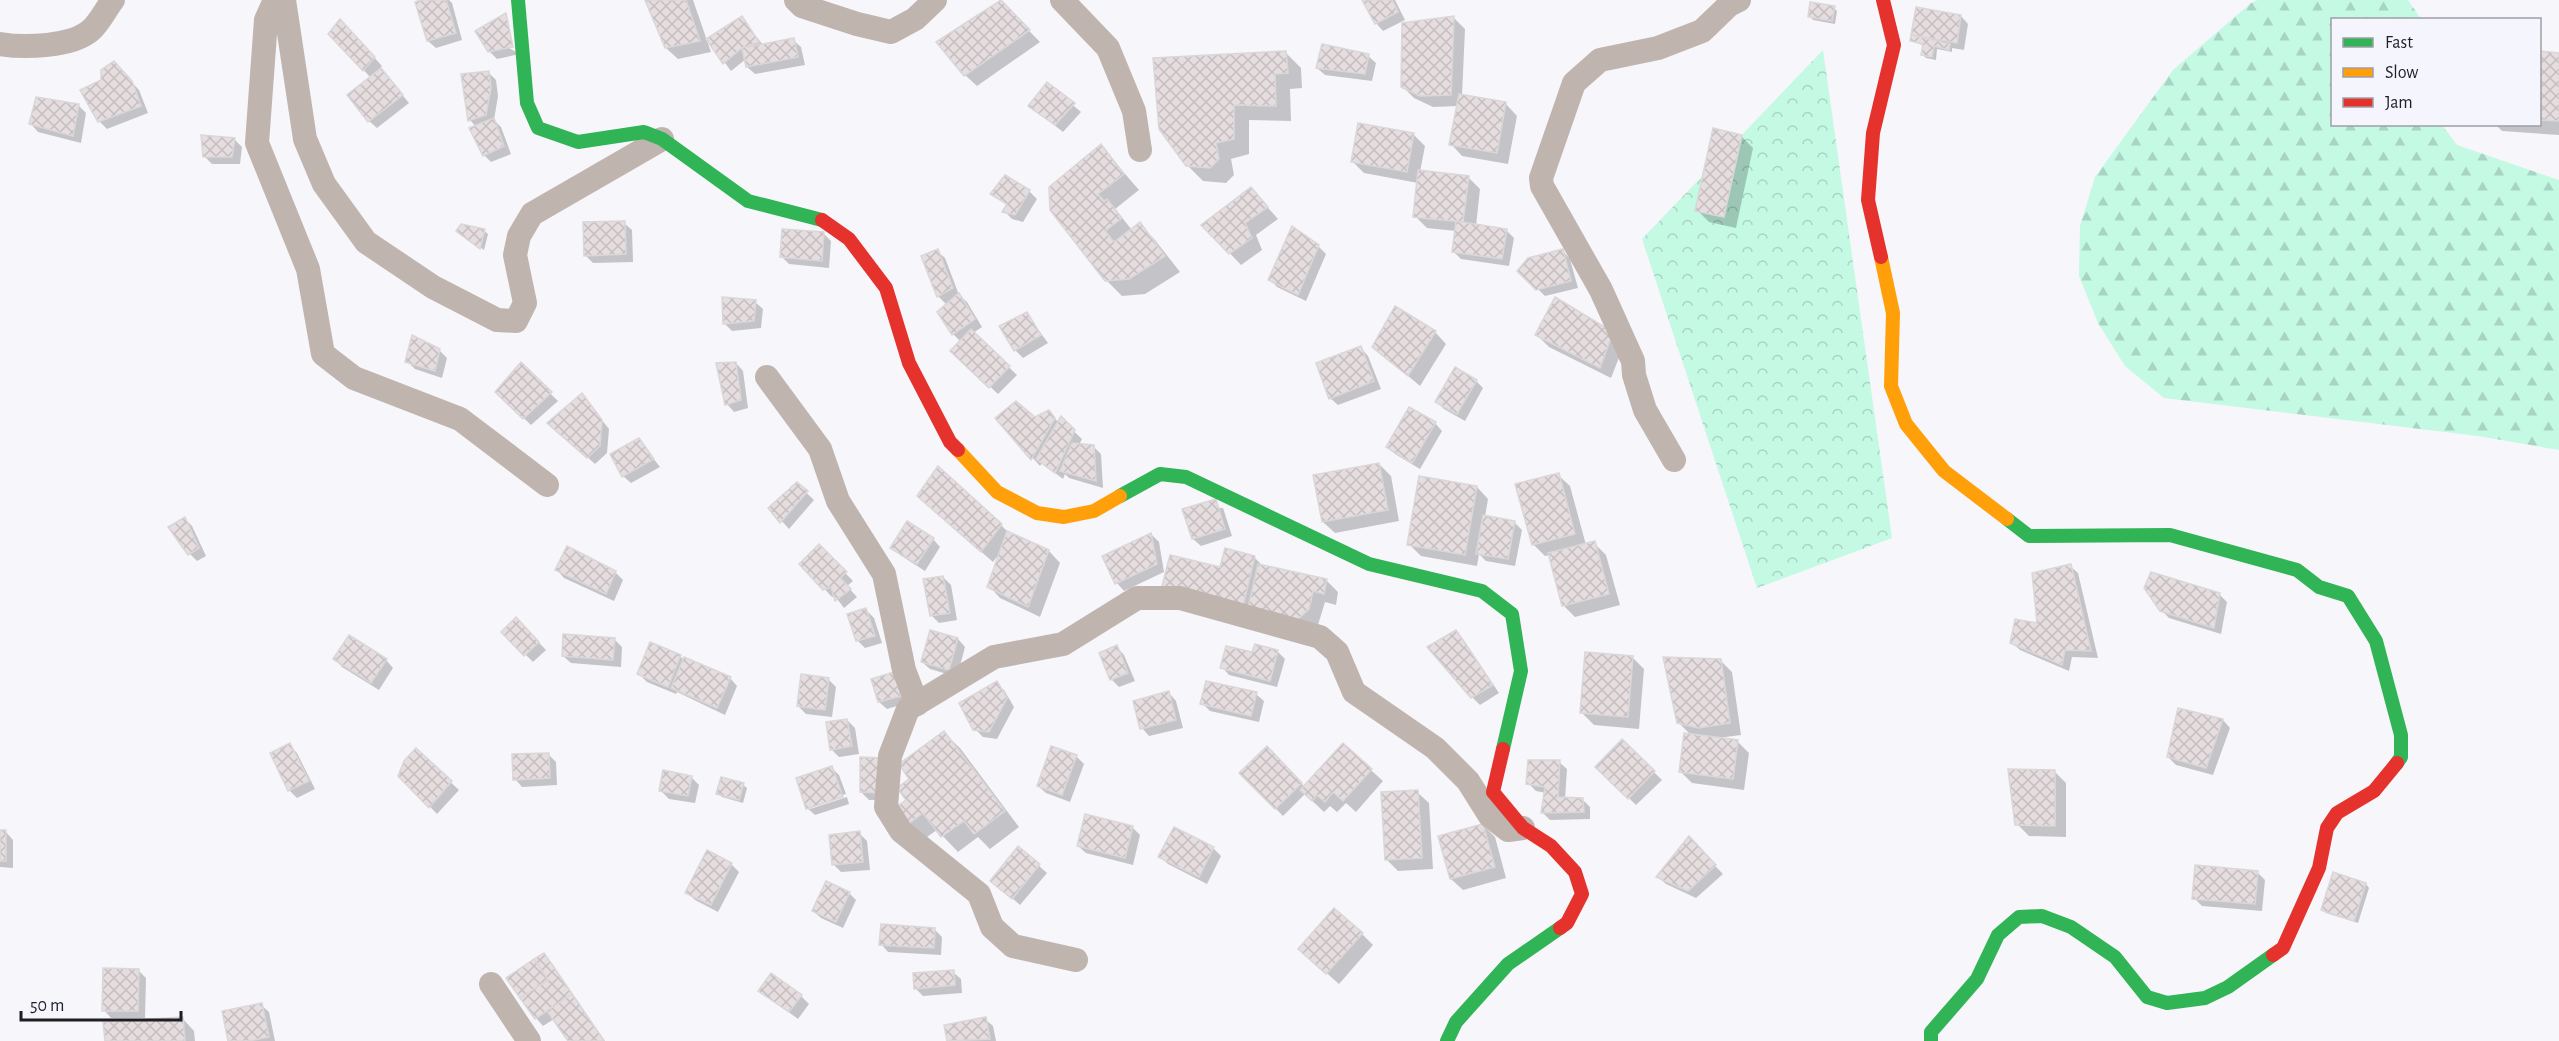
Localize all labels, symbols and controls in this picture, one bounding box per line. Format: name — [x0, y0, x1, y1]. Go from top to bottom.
legend — [2331, 18, 2541, 126]
text: Fast — [2385, 34, 2413, 52]
text: Slow — [2385, 64, 2418, 82]
text: Jam — [2385, 94, 2413, 112]
scale bar — [21, 984, 182, 1022]
text: 50 m — [30, 997, 64, 1015]

